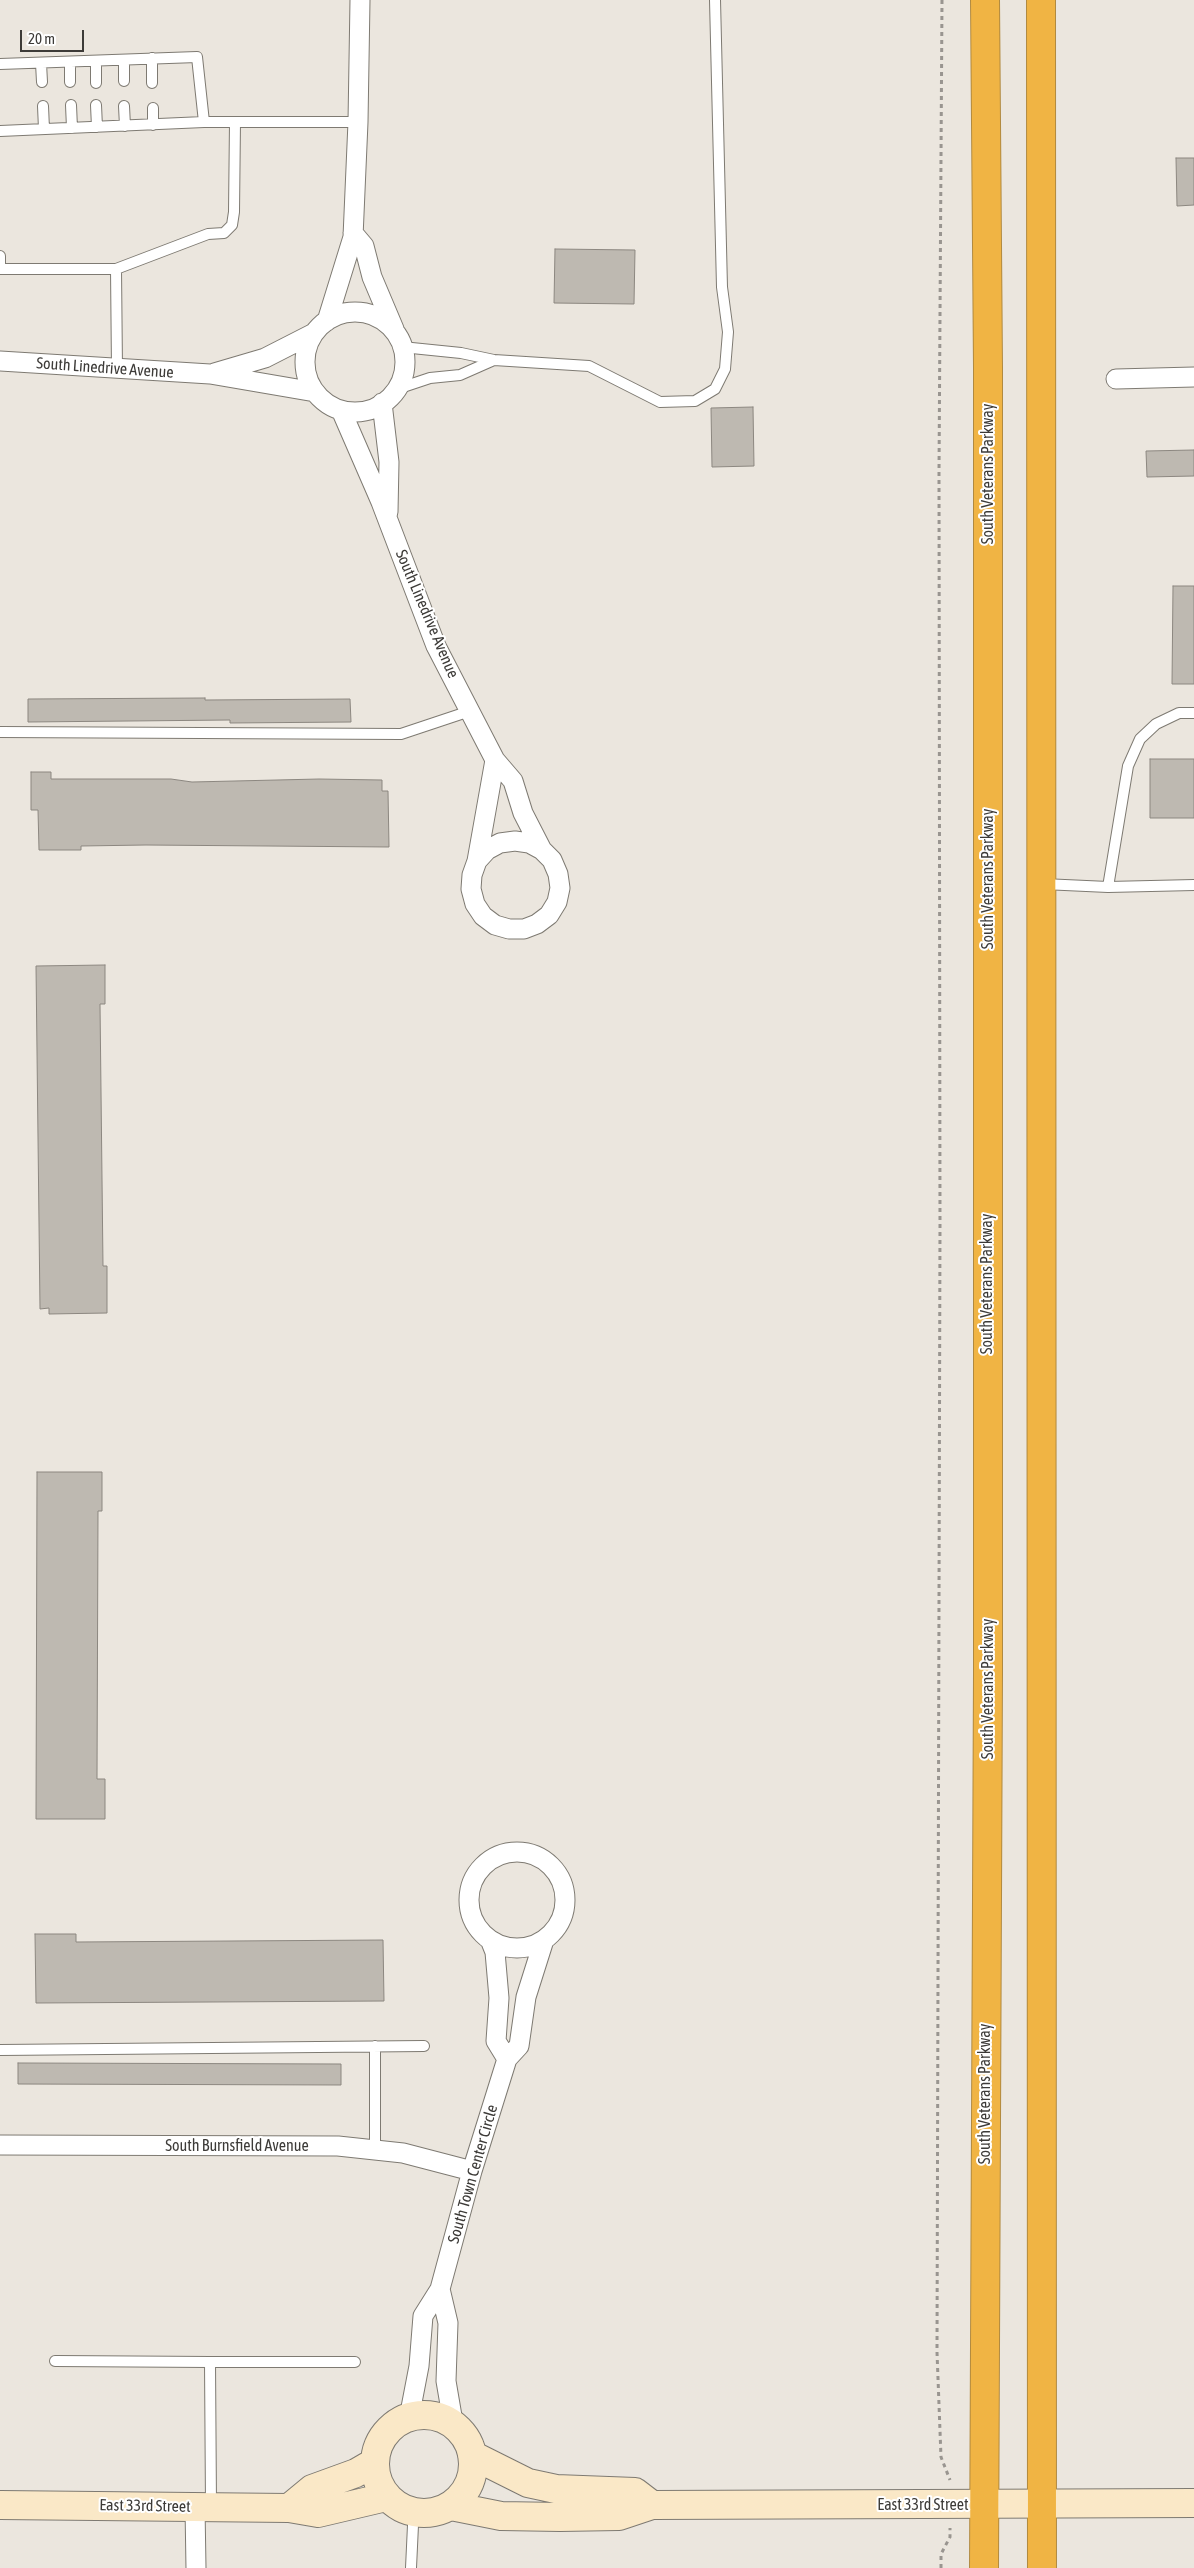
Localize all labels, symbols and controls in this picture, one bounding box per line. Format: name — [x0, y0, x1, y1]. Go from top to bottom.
scale bar — [22, 20, 86, 52]
text: 20 m — [28, 30, 55, 47]
street label: South Linedrive Avenue — [36, 354, 174, 382]
street label: South Veterans Parkway — [978, 404, 998, 544]
street label: South Linedrive Avenue — [391, 547, 463, 681]
street label: South Veterans Parkway — [978, 809, 998, 949]
street label: South Veterans Parkway — [977, 1214, 997, 1354]
street label: South Veterans Parkway — [978, 1619, 998, 1759]
street label: South Veterans Parkway — [975, 2024, 995, 2164]
street label: South Town Center Circle — [444, 2103, 502, 2245]
street label: South Burnsfield Avenue — [165, 2136, 309, 2156]
street label: East 33rd Street — [877, 2495, 969, 2515]
street label: East 33rd Street — [99, 2496, 191, 2516]

